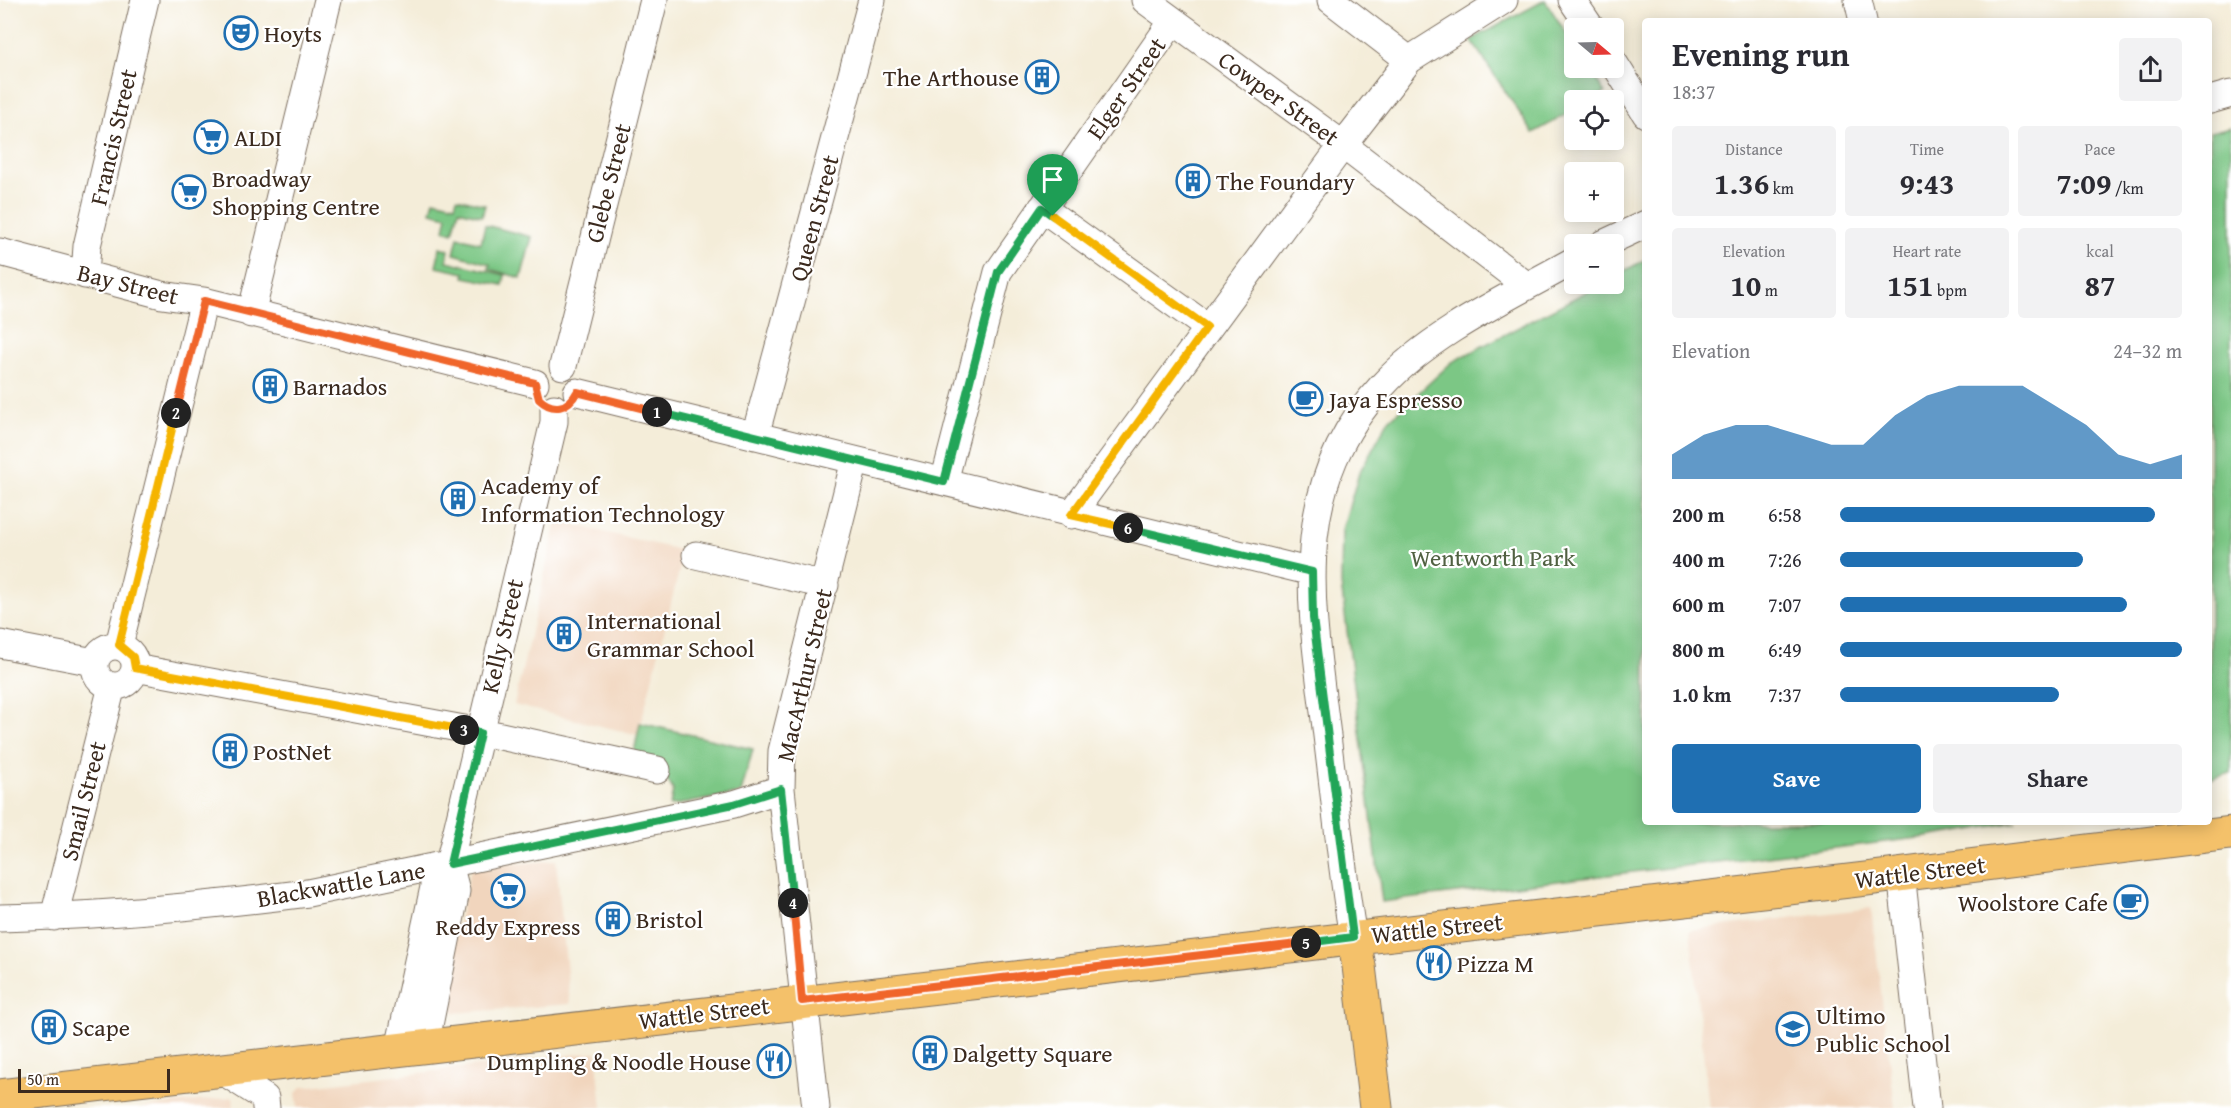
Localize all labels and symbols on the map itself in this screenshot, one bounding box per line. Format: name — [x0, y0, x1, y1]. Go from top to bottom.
theatre icon: Hoyts — [223, 15, 259, 51]
place label: Hoyts — [264, 16, 322, 51]
north arrow — [1564, 18, 1624, 78]
street label: Elger Street — [1078, 29, 1174, 146]
street label: Cowper Street — [1211, 42, 1347, 154]
building icon: The Arthouse — [1024, 59, 1060, 95]
place label: The Arthouse — [883, 60, 1019, 95]
street label: Francis Street — [80, 65, 146, 209]
supermarket icon: ALDI — [193, 119, 229, 155]
street label: Glebe Street — [576, 119, 640, 246]
place label: ALDI — [234, 120, 282, 155]
street label: Queen Street — [780, 150, 848, 285]
pin — [1027, 154, 1078, 216]
place label: Broadway Shopping Centre — [212, 161, 380, 224]
building icon: The Foundary — [1175, 163, 1211, 199]
place label: The Foundary — [1216, 164, 1355, 199]
supermarket icon: Broadway Shopping Centre — [171, 174, 207, 210]
street label: Bay Street — [74, 255, 183, 314]
building icon: Barnados — [252, 368, 288, 404]
place label: Barnados — [293, 369, 387, 404]
cafe icon: Jaya Espresso — [1288, 381, 1324, 417]
place label: Jaya Espresso — [1326, 382, 1463, 417]
pin: 1 — [642, 397, 672, 427]
pin: 2 — [161, 398, 191, 428]
place label: Academy of Information Technology — [481, 468, 725, 531]
building icon: Academy of Information Technology — [440, 481, 476, 517]
pin: 6 — [1113, 513, 1143, 543]
park label: Wentworth Park — [1410, 540, 1576, 575]
street label: Kelly Street — [472, 575, 532, 697]
street label: MacArthur Street — [767, 584, 841, 765]
place label: International Grammar School — [587, 603, 755, 666]
building icon: International Grammar School — [546, 616, 582, 652]
pin: 3 — [449, 715, 479, 745]
building icon: PostNet — [212, 733, 248, 769]
place label: PostNet — [253, 734, 332, 769]
street label: Smail Street — [51, 737, 115, 864]
street label: Wattle Street — [1852, 847, 1988, 897]
street label: Blackwattle Lane — [254, 852, 428, 916]
supermarket icon: Reddy Express — [490, 873, 526, 909]
cafe icon: Woolstore Cafe — [2113, 884, 2149, 920]
place label: Woolstore Cafe — [1958, 885, 2108, 920]
pin: 4 — [778, 888, 808, 918]
building icon: Bristol — [595, 901, 631, 937]
place label: Bristol — [636, 902, 703, 937]
street label: Wattle Street — [1370, 904, 1505, 952]
place label: Reddy Express — [435, 909, 581, 944]
pin: 5 — [1291, 928, 1321, 958]
restaurant icon: Pizza M — [1416, 945, 1452, 981]
place label: Pizza M — [1457, 946, 1534, 981]
street label: Wattle Street — [636, 988, 772, 1038]
place label: Ultimo Public School — [1816, 998, 1951, 1061]
building icon: Scape — [31, 1009, 67, 1045]
place label: Scape — [72, 1010, 130, 1045]
school or university icon: Ultimo Public School — [1775, 1011, 1811, 1047]
building icon: Dalgetty Square — [912, 1035, 948, 1071]
place label: Dalgetty Square — [953, 1036, 1113, 1071]
restaurant icon: Dumpling & Noodle House — [756, 1043, 792, 1079]
place label: Dumpling & Noodle House — [487, 1044, 751, 1079]
scale bar — [18, 1066, 170, 1094]

